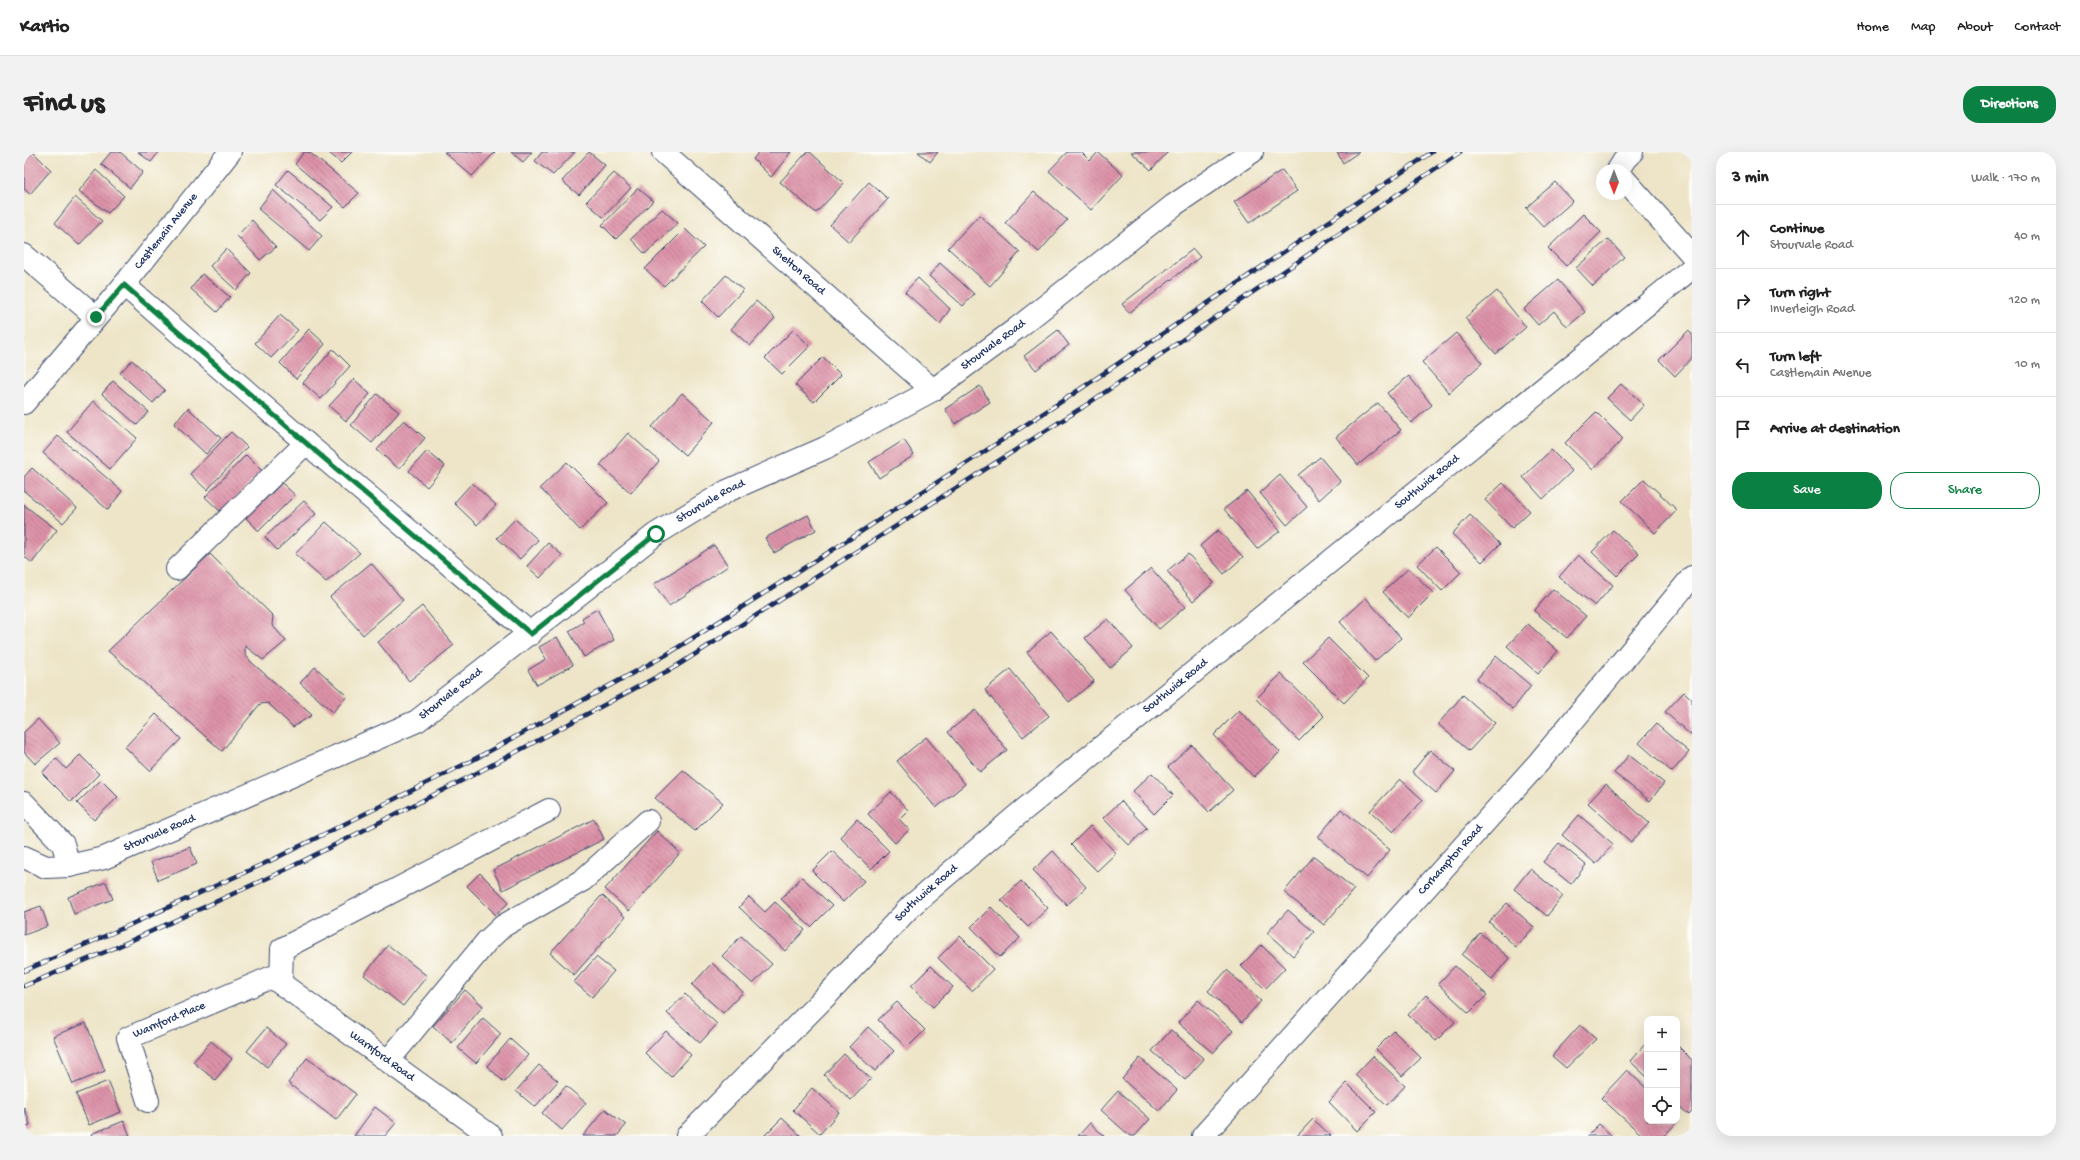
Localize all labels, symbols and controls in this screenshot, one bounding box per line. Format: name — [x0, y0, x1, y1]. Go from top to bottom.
text: Kartio — [20, 16, 69, 39]
text: Home — [1857, 19, 1889, 36]
text: Map — [1911, 19, 1935, 36]
text: About — [1957, 19, 1993, 36]
text: Contact — [2015, 19, 2060, 36]
button: Directions — [1963, 86, 2056, 123]
text: Find us — [24, 88, 104, 121]
north arrow — [1596, 164, 1632, 200]
text: 3 min — [1732, 168, 1769, 188]
text: Walk · 170 m — [1971, 171, 2040, 186]
street label: Castlemain Avenue — [132, 190, 202, 273]
text: Continue — [1770, 220, 1824, 238]
icon: ahead — [1732, 226, 1754, 248]
text: 40 m — [2014, 229, 2040, 244]
text: Stourvale Road — [1770, 238, 1853, 253]
street label: Shelton Road — [768, 244, 828, 299]
text: Turn right — [1770, 284, 1830, 302]
icon: right — [1732, 290, 1754, 312]
text: 120 m — [2009, 293, 2040, 308]
text: Inverleigh Road — [1770, 302, 1855, 317]
route end — [87, 308, 105, 326]
street label: Stourvale Road — [959, 316, 1029, 374]
text: Turn left — [1770, 348, 1821, 366]
icon: left — [1732, 354, 1754, 376]
text: 10 m — [2015, 357, 2040, 372]
text: Castlemain Avenue — [1770, 366, 1872, 381]
icon: arrive — [1732, 418, 1754, 440]
text: Arrive at destination — [1770, 420, 1900, 438]
street label: Southwick Road — [1392, 452, 1463, 513]
button: Save — [1732, 472, 1882, 509]
button: Share — [1890, 472, 2040, 509]
street label: Stourvale Road — [674, 477, 748, 527]
route start — [647, 525, 665, 543]
street label: Southwick Road — [1141, 656, 1212, 717]
street label: Stourvale Road — [417, 665, 486, 723]
street label: Stourvale Road — [122, 811, 199, 855]
street label: Corhampton Road — [1415, 821, 1487, 898]
street label: Southwick Road — [892, 861, 962, 925]
street label: Warnford Place — [131, 999, 208, 1042]
map controls — [1644, 1016, 1680, 1124]
button: + — [1644, 1016, 1680, 1052]
street label: Warnford Road — [346, 1028, 418, 1086]
button: − — [1644, 1052, 1680, 1088]
button: locate — [1644, 1088, 1680, 1124]

